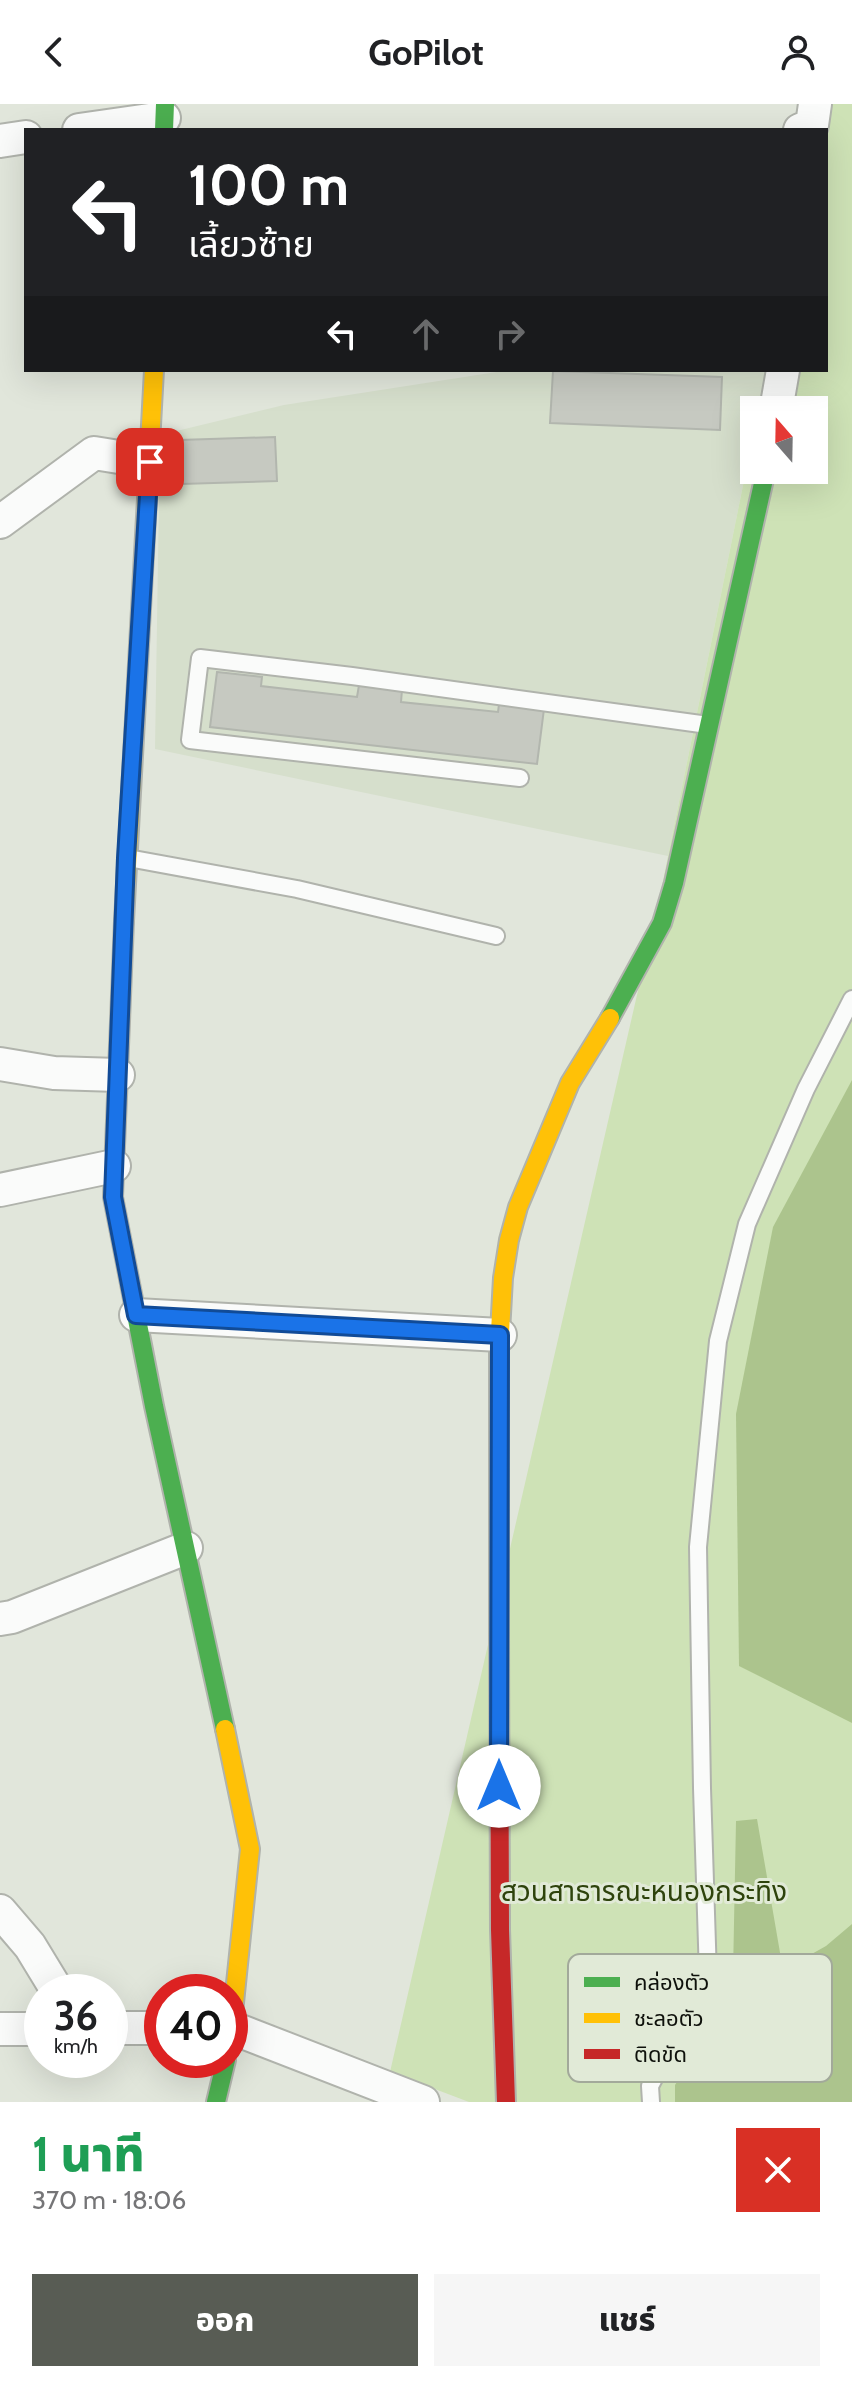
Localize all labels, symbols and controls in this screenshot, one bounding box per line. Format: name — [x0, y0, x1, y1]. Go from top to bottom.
icon: back — [32, 30, 76, 74]
text: GoPilot — [368, 30, 484, 74]
icon: person — [776, 30, 820, 74]
text: 100 m — [188, 151, 349, 219]
icon: left — [56, 160, 160, 264]
text: เลี้ยวซ้าย — [188, 222, 314, 266]
icon: left — [320, 312, 364, 356]
icon: ahead — [404, 312, 448, 356]
icon: right — [488, 312, 532, 356]
north arrow — [740, 396, 828, 484]
map controls — [740, 396, 828, 484]
pin — [116, 428, 184, 496]
icon: arrive — [128, 440, 172, 484]
position arrow — [457, 1744, 541, 1828]
park label: สวนสาธารณะหนองกระทิง — [501, 1874, 787, 1908]
legend — [568, 1954, 832, 2082]
text: คล่องตัว — [634, 1969, 709, 1996]
speed limit sign: 40 — [144, 1974, 248, 2078]
text: 36 — [54, 1991, 98, 2040]
text: ชะลอตัว — [634, 2005, 704, 2032]
text: km/h — [54, 2034, 98, 2058]
text: ติดขัด — [634, 2041, 687, 2068]
text: 1 นาที — [32, 2125, 145, 2183]
button: close — [736, 2128, 820, 2212]
text: 370 m · 18:06 — [32, 2184, 186, 2216]
button: ออก — [32, 2274, 418, 2366]
button: แชร์ — [434, 2274, 820, 2366]

